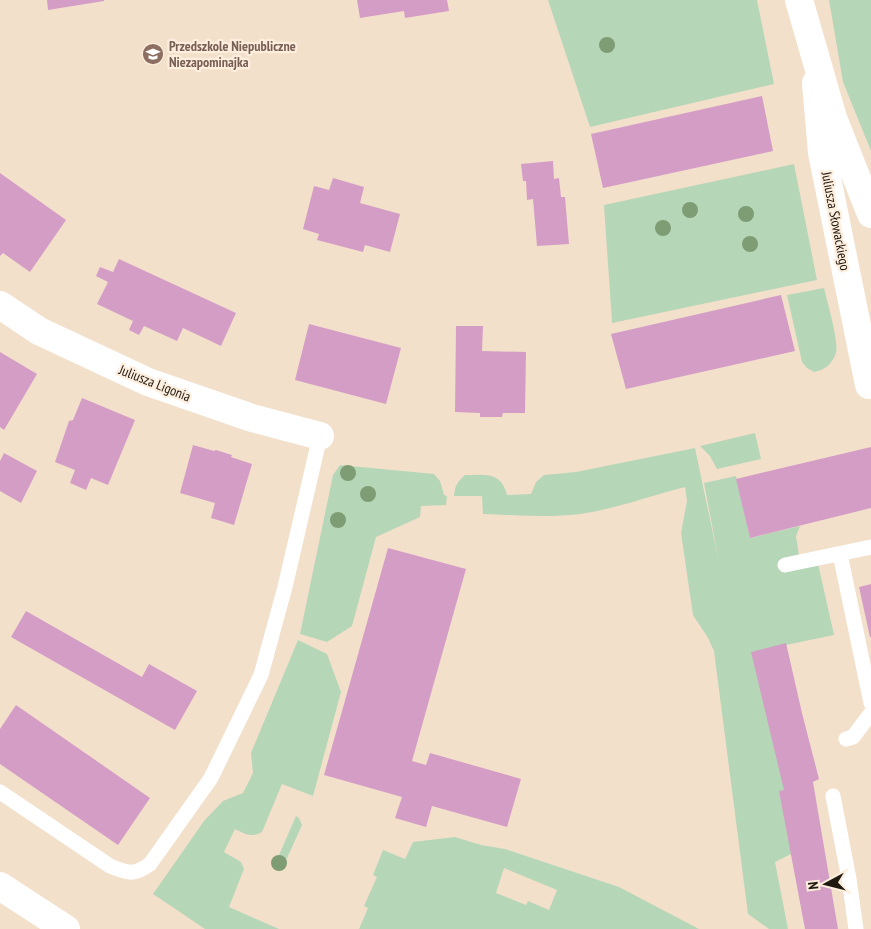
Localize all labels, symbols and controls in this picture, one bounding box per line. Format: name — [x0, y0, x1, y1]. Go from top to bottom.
place label: Przedszkole Niepubliczne Niezapominajka — [169, 37, 296, 71]
school or university icon: Przedszkole Niepubliczne Niezapominajka — [141, 42, 165, 66]
street label: Juliusza Słowackiego — [817, 169, 854, 272]
street label: Juliusza Ligonia — [116, 360, 194, 406]
north arrow — [801, 859, 851, 909]
text: N — [804, 881, 822, 890]

